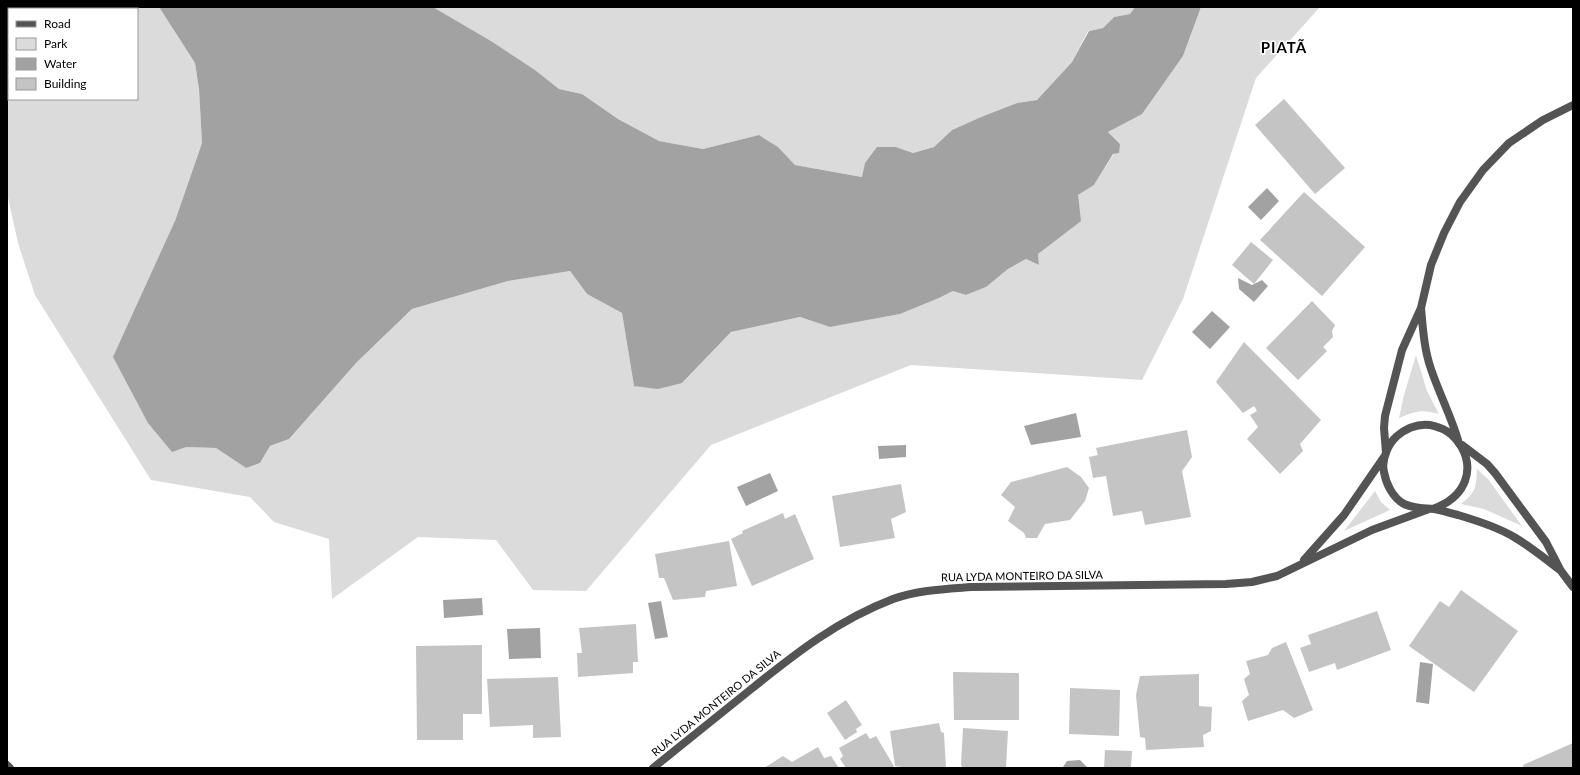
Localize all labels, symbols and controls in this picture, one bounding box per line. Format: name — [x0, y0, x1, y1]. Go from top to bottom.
legend — [8, 8, 138, 100]
text: Road — [44, 16, 71, 31]
text: Park — [44, 36, 68, 51]
district label: PIATÃ — [1261, 38, 1307, 56]
text: Water — [44, 56, 77, 71]
text: Building — [44, 76, 87, 91]
street label: RUA LYDA MONTEIRO DA SILVA — [941, 568, 1104, 583]
street label: RUA LYDA MONTEIRO DA SILVA — [649, 646, 783, 759]

